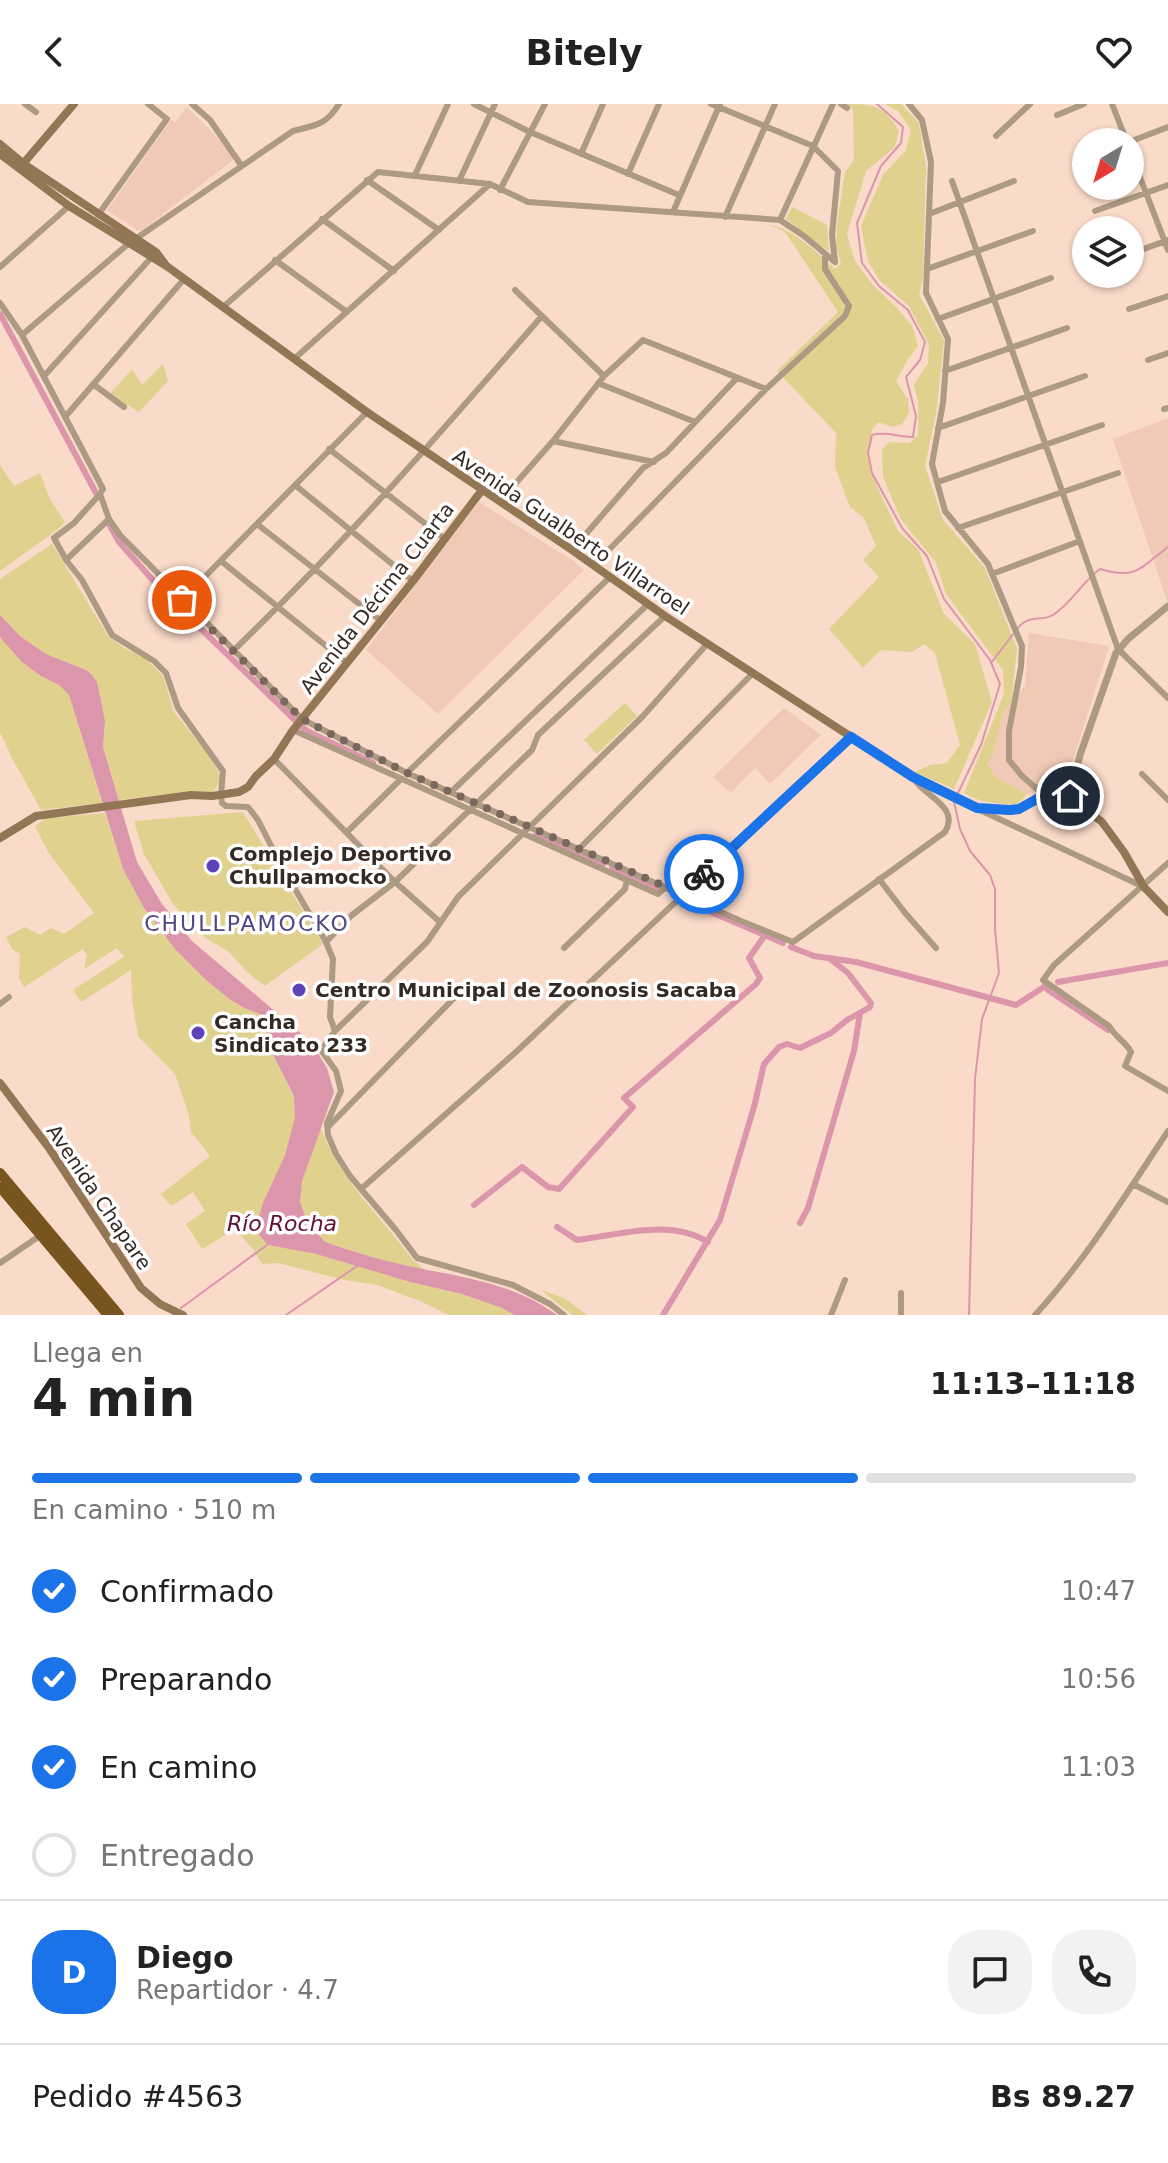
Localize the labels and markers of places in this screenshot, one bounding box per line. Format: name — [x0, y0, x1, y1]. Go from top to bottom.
pin — [148, 566, 216, 634]
pin — [1036, 762, 1104, 830]
place label: Complejo Deportivo Chullpamocko — [229, 842, 452, 889]
marker: Complejo Deportivo Chullpamocko — [204, 857, 222, 875]
place label: Centro Municipal de Zoonosis Sacaba — [315, 978, 737, 1002]
marker: Centro Municipal de Zoonosis Sacaba — [290, 981, 308, 999]
place label: Cancha Sindicato 233 — [214, 1010, 368, 1057]
marker: Cancha Sindicato 233 — [189, 1024, 207, 1042]

